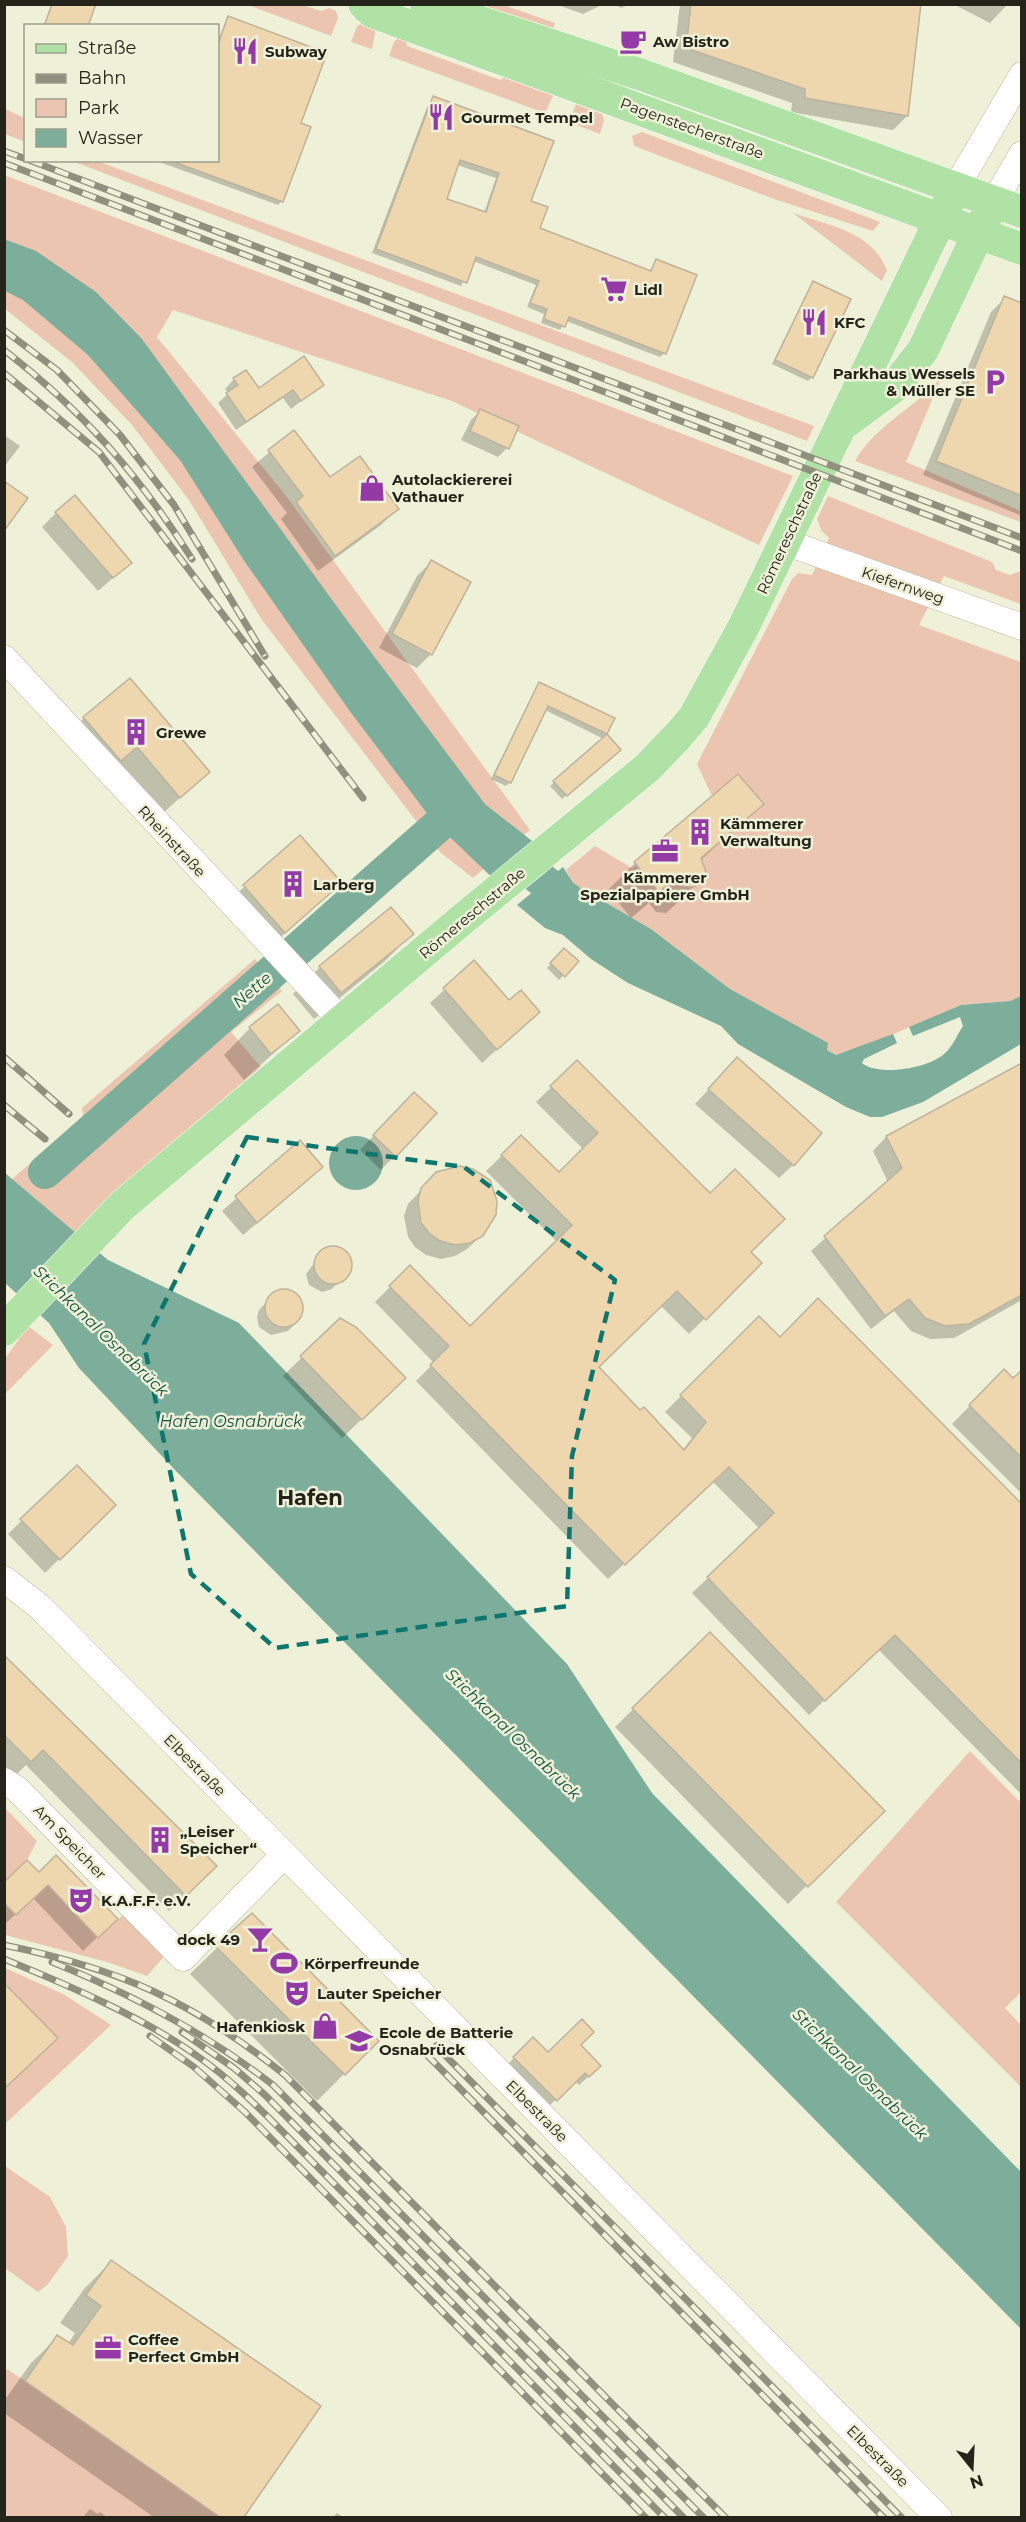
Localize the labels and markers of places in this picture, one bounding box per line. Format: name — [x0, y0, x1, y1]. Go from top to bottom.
cafe icon: Aw Bistro — [618, 26, 648, 56]
place label: Aw Bistro — [652, 32, 729, 51]
restaurant icon: Subway — [230, 36, 260, 66]
place label: Subway — [265, 42, 328, 61]
restaurant icon: Gourmet Tempel — [426, 102, 456, 132]
place label: Gourmet Tempel — [461, 108, 593, 127]
supermarket icon: Lidl — [599, 274, 629, 304]
place label: Lidl — [634, 280, 662, 299]
restaurant icon: KFC — [799, 307, 829, 337]
place label: KFC — [834, 313, 866, 332]
place label: Parkhaus Wessels & Müller SE — [833, 364, 975, 400]
parking icon: Parkhaus Wessels & Müller SE — [980, 367, 1010, 397]
place label: Autolackiererei Vathauer — [391, 470, 512, 506]
shop icon: Autolackiererei Vathauer — [357, 473, 387, 503]
building icon: Grewe — [121, 717, 151, 747]
place label: Grewe — [156, 723, 207, 742]
place label: Kämmerer Verwaltung — [719, 814, 812, 850]
building icon: Kämmerer Verwaltung — [685, 817, 715, 847]
office icon: Kämmerer Spezialpapiere GmbH — [650, 836, 680, 866]
place label: Kämmerer Spezialpapiere GmbH — [580, 868, 750, 904]
building icon: Larberg — [278, 869, 308, 899]
place label: Larberg — [313, 875, 374, 894]
place label: „Leiser Speicher“ — [180, 1822, 257, 1858]
building icon: „Leiser Speicher“ — [145, 1825, 175, 1855]
theatre icon: K.A.F.F. e.V. — [66, 1885, 96, 1915]
place label: K.A.F.F. e.V. — [101, 1891, 191, 1910]
bar icon: dock 49 — [245, 1924, 275, 1954]
place label: dock 49 — [177, 1930, 240, 1949]
sports icon: Körperfreunde — [269, 1948, 299, 1978]
place label: Körperfreunde — [304, 1954, 419, 1973]
theatre icon: Lauter Speicher — [282, 1978, 312, 2008]
place label: Lauter Speicher — [317, 1984, 442, 2003]
shop icon: Hafenkiosk — [310, 2011, 340, 2041]
place label: Hafenkiosk — [216, 2017, 305, 2036]
place label: Ecole de Batterie Osnabrück — [379, 2023, 513, 2059]
school or university icon: Ecole de Batterie Osnabrück — [344, 2026, 374, 2056]
place label: Coffee Perfect GmbH — [128, 2330, 239, 2366]
office icon: Coffee Perfect GmbH — [93, 2333, 123, 2363]

